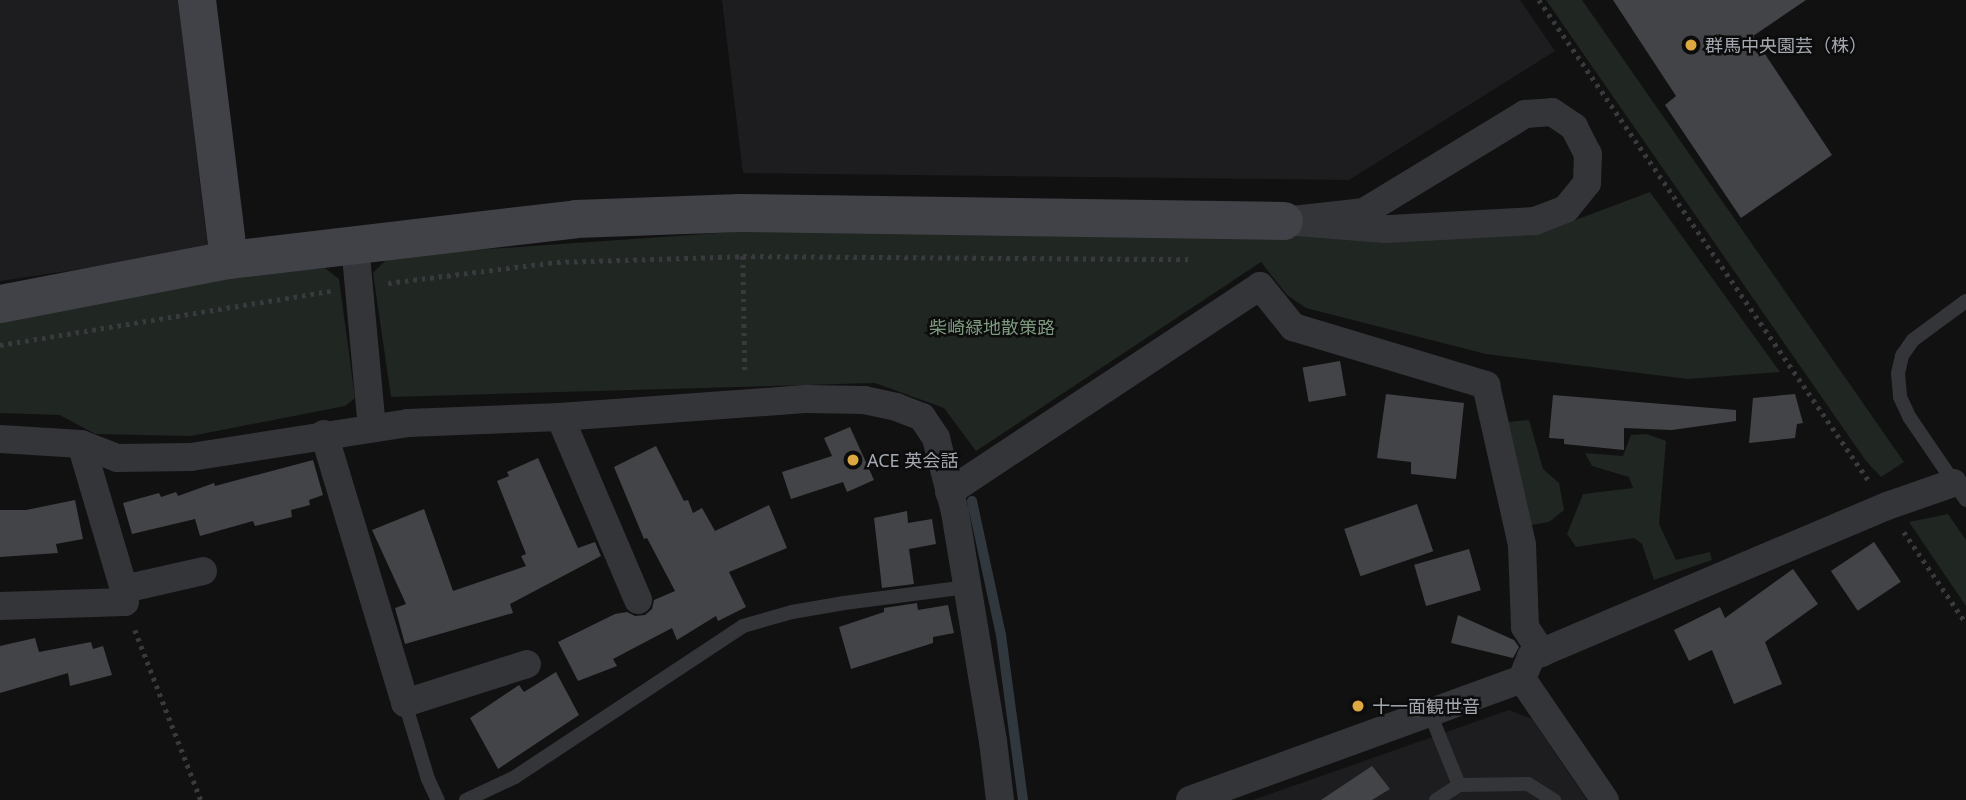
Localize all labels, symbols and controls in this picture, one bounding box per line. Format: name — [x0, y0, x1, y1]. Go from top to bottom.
place label: 群馬中央園芸（株） — [1705, 34, 1867, 56]
marker: 群馬中央園芸（株） — [1683, 37, 1699, 53]
park label: 柴崎緑地散策路 — [929, 316, 1055, 338]
place label: ACE 英会話 — [867, 449, 958, 471]
marker: ACE 英会話 — [845, 452, 861, 468]
place label: 十一面観世音 — [1372, 695, 1480, 717]
marker: 十一面観世音 — [1350, 698, 1366, 714]

